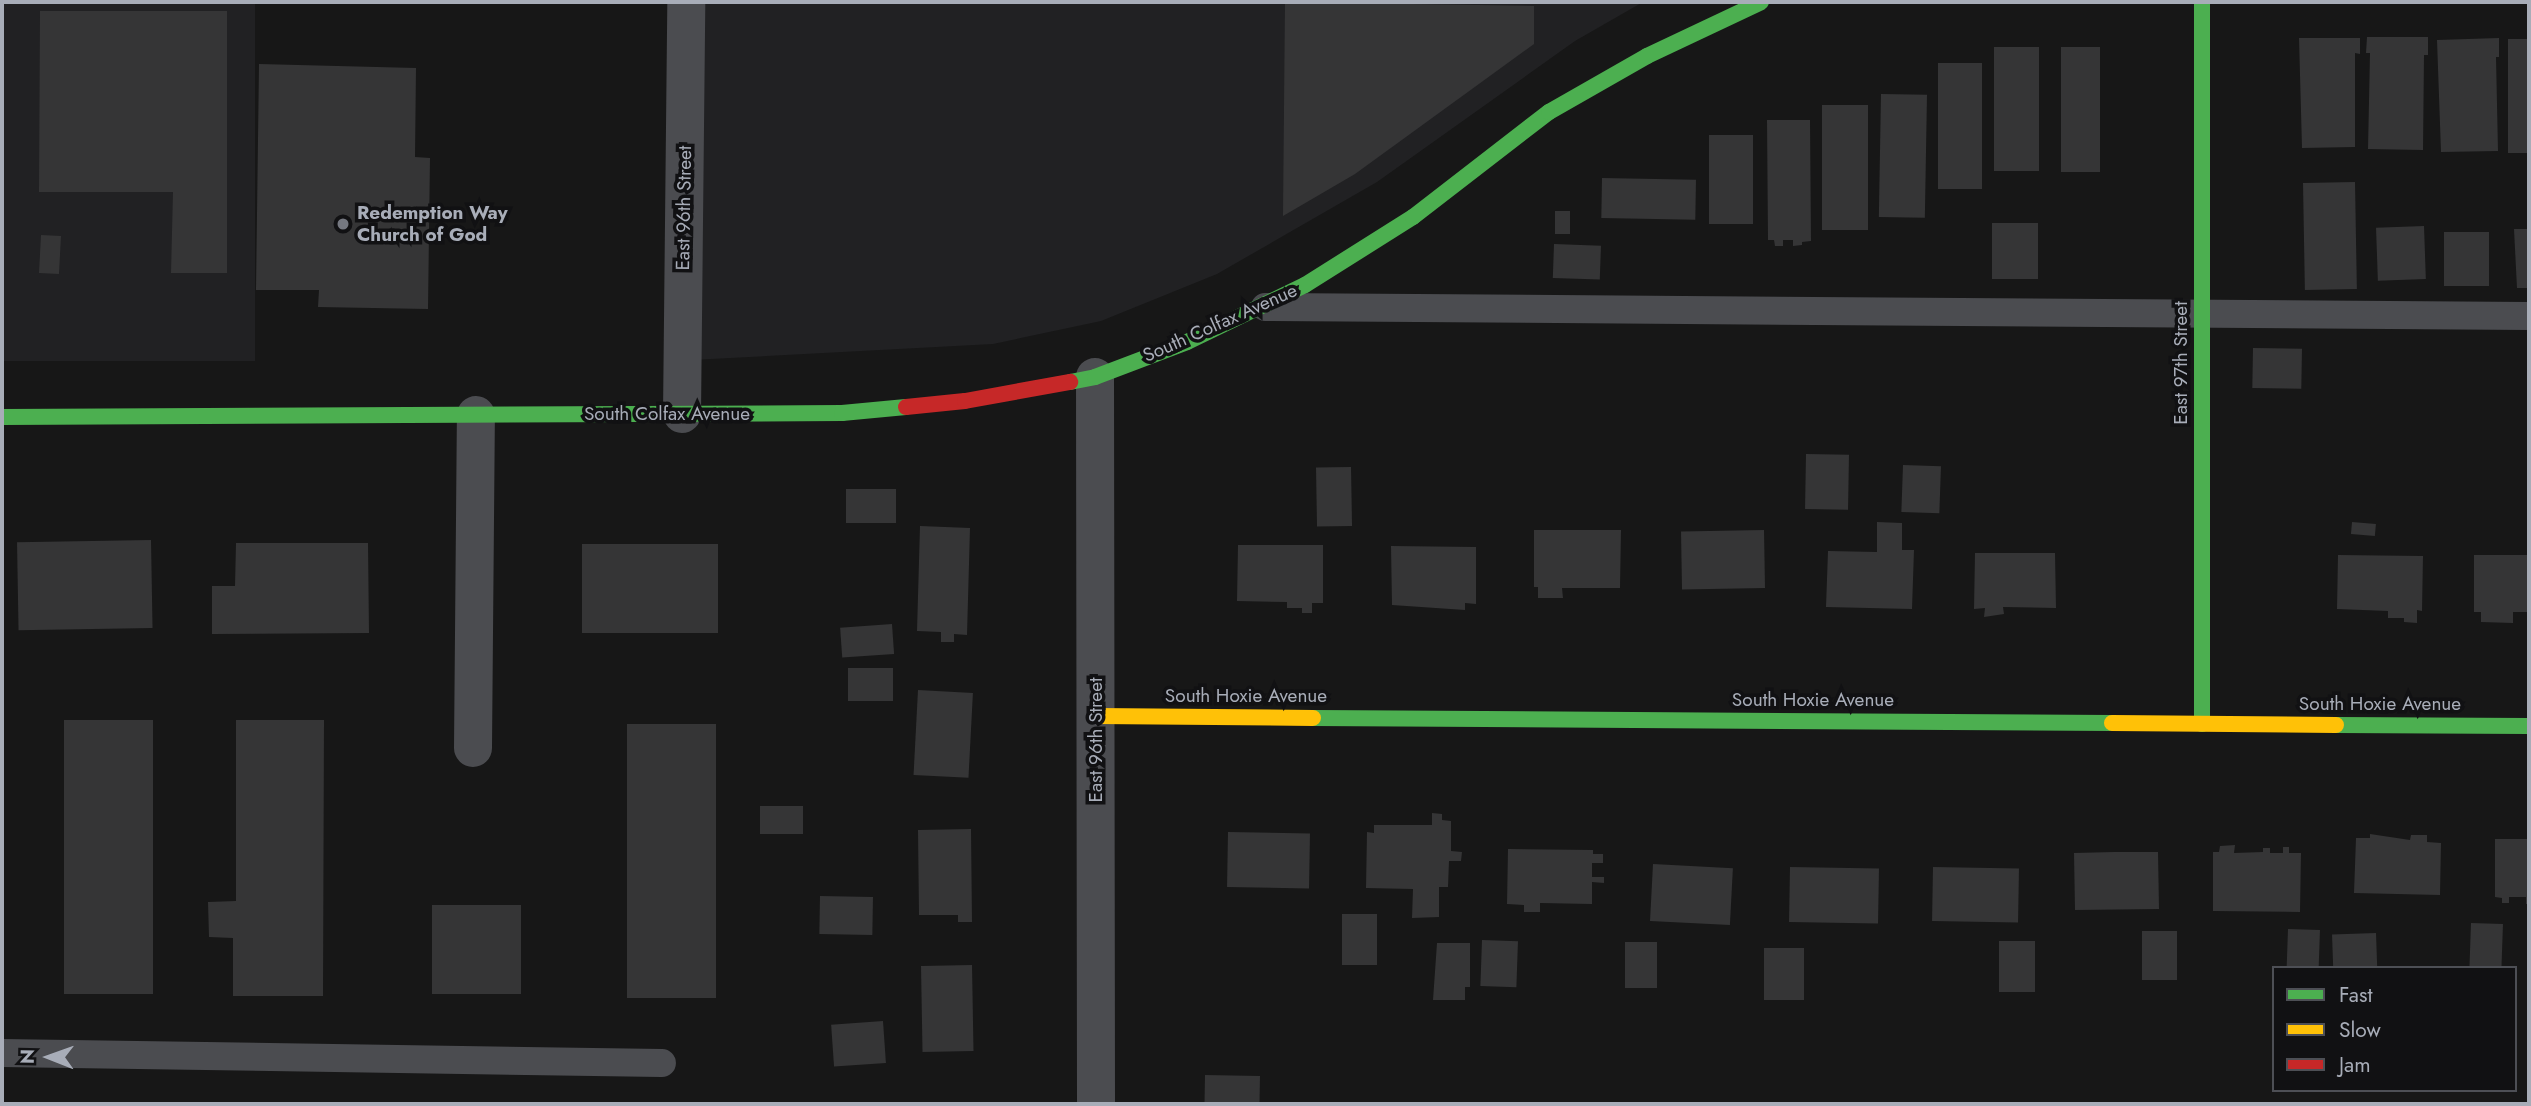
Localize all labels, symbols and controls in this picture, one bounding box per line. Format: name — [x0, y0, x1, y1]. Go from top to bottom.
street label: East 96th Street — [672, 145, 696, 271]
place label: Redemption Way Church of God — [357, 202, 508, 246]
marker: Redemption Way Church of God — [335, 216, 351, 232]
street label: South Colfax Avenue — [1139, 279, 1301, 367]
street label: East 97th Street — [2170, 301, 2192, 425]
street label: South Colfax Avenue — [584, 403, 750, 425]
street label: East 96th Street — [1085, 678, 1107, 802]
street label: South Hoxie Avenue — [1165, 685, 1327, 707]
street label: South Hoxie Avenue — [1732, 689, 1894, 711]
street label: South Hoxie Avenue — [2299, 693, 2461, 715]
legend — [2272, 966, 2517, 1092]
text: Fast — [2339, 980, 2372, 1010]
text: Slow — [2339, 1015, 2381, 1045]
north arrow — [14, 1022, 84, 1092]
text: N — [14, 1049, 41, 1064]
text: Jam — [2339, 1050, 2371, 1080]

